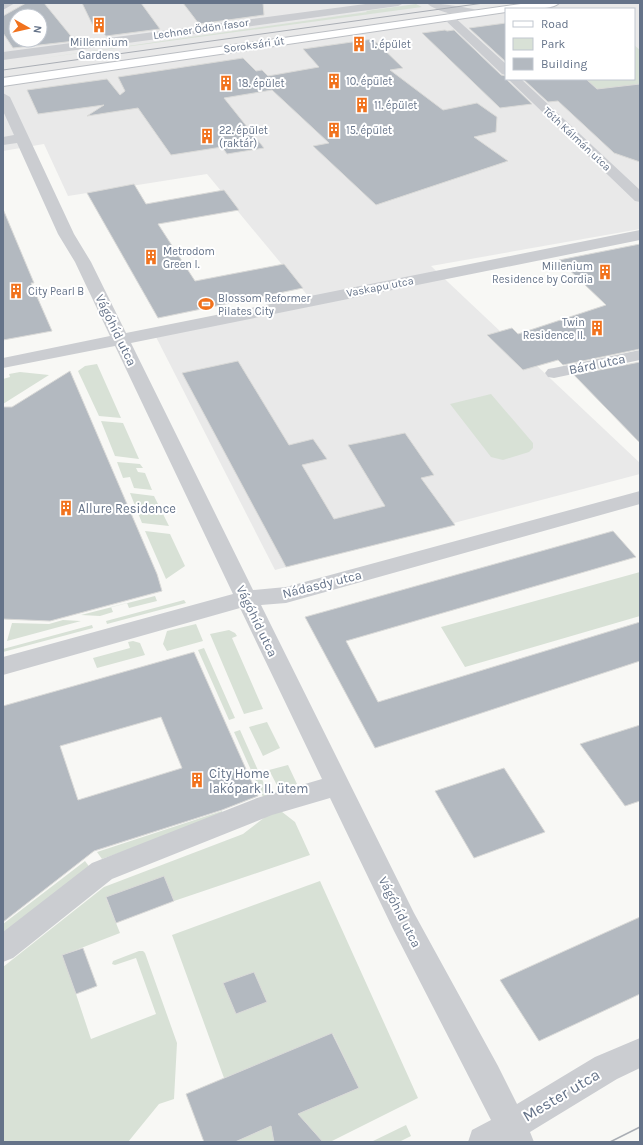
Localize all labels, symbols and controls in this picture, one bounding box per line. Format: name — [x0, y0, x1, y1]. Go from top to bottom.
north arrow — [8, 8, 48, 48]
legend — [505, 8, 635, 80]
street label: Lechner Ödön fasor — [152, 15, 250, 42]
building icon: Millennium Gardens — [90, 16, 108, 34]
text: Road — [541, 17, 569, 31]
text: N — [30, 25, 44, 34]
street label: Soroksári út — [223, 34, 285, 56]
building icon: 1. épület — [350, 35, 368, 53]
place label: Millennium Gardens — [70, 36, 128, 62]
text: Park — [541, 37, 566, 51]
place label: 1. épület — [371, 38, 411, 51]
text: Building — [541, 57, 588, 71]
building icon: 10. épület — [325, 72, 343, 90]
building icon: 18. épület — [217, 74, 235, 92]
place label: 10. épület — [346, 75, 392, 88]
place label: 18. épület — [238, 77, 285, 90]
building icon: 11. épület — [353, 96, 371, 114]
place label: 11. épület — [374, 99, 417, 112]
street label: Tóth Kálmán utca — [540, 104, 614, 174]
building icon: 15. épület — [325, 121, 343, 139]
place label: 22. épület (raktár) — [219, 124, 268, 150]
place label: 15. épület — [346, 124, 392, 137]
building icon: 22. épület (raktár) — [198, 127, 216, 145]
place label: Metrodom Green I. — [163, 245, 215, 271]
building icon: Metrodom Green I. — [142, 248, 160, 266]
place label: Millenium Residence by Cordia — [492, 260, 593, 286]
building icon: Millenium Residence by Cordia — [596, 263, 614, 281]
street label: Vaskapu utca — [345, 274, 415, 300]
building icon: City Pearl B — [7, 282, 25, 300]
place label: City Pearl B — [28, 285, 84, 298]
street label: Vágóhíd utca — [92, 292, 140, 368]
place label: Blossom Reformer Pilates City — [218, 292, 310, 318]
sports icon: Blossom Reformer Pilates City — [197, 295, 215, 313]
place label: Twin Residence II. — [523, 316, 585, 342]
building icon: Twin Residence II. — [588, 319, 606, 337]
street label: Bárd utca — [567, 351, 627, 377]
building icon: Allure Residence — [57, 499, 75, 517]
place label: Allure Residence — [78, 501, 176, 516]
street label: Nádasdy utca — [281, 567, 363, 601]
street label: Vágóhíd utca — [233, 583, 281, 659]
place label: City Home lakópark II. ütem — [209, 766, 308, 796]
building icon: City Home lakópark II. ütem — [188, 771, 206, 789]
street label: Vágóhíd utca — [376, 874, 424, 950]
street label: Mester utca — [519, 1065, 603, 1125]

